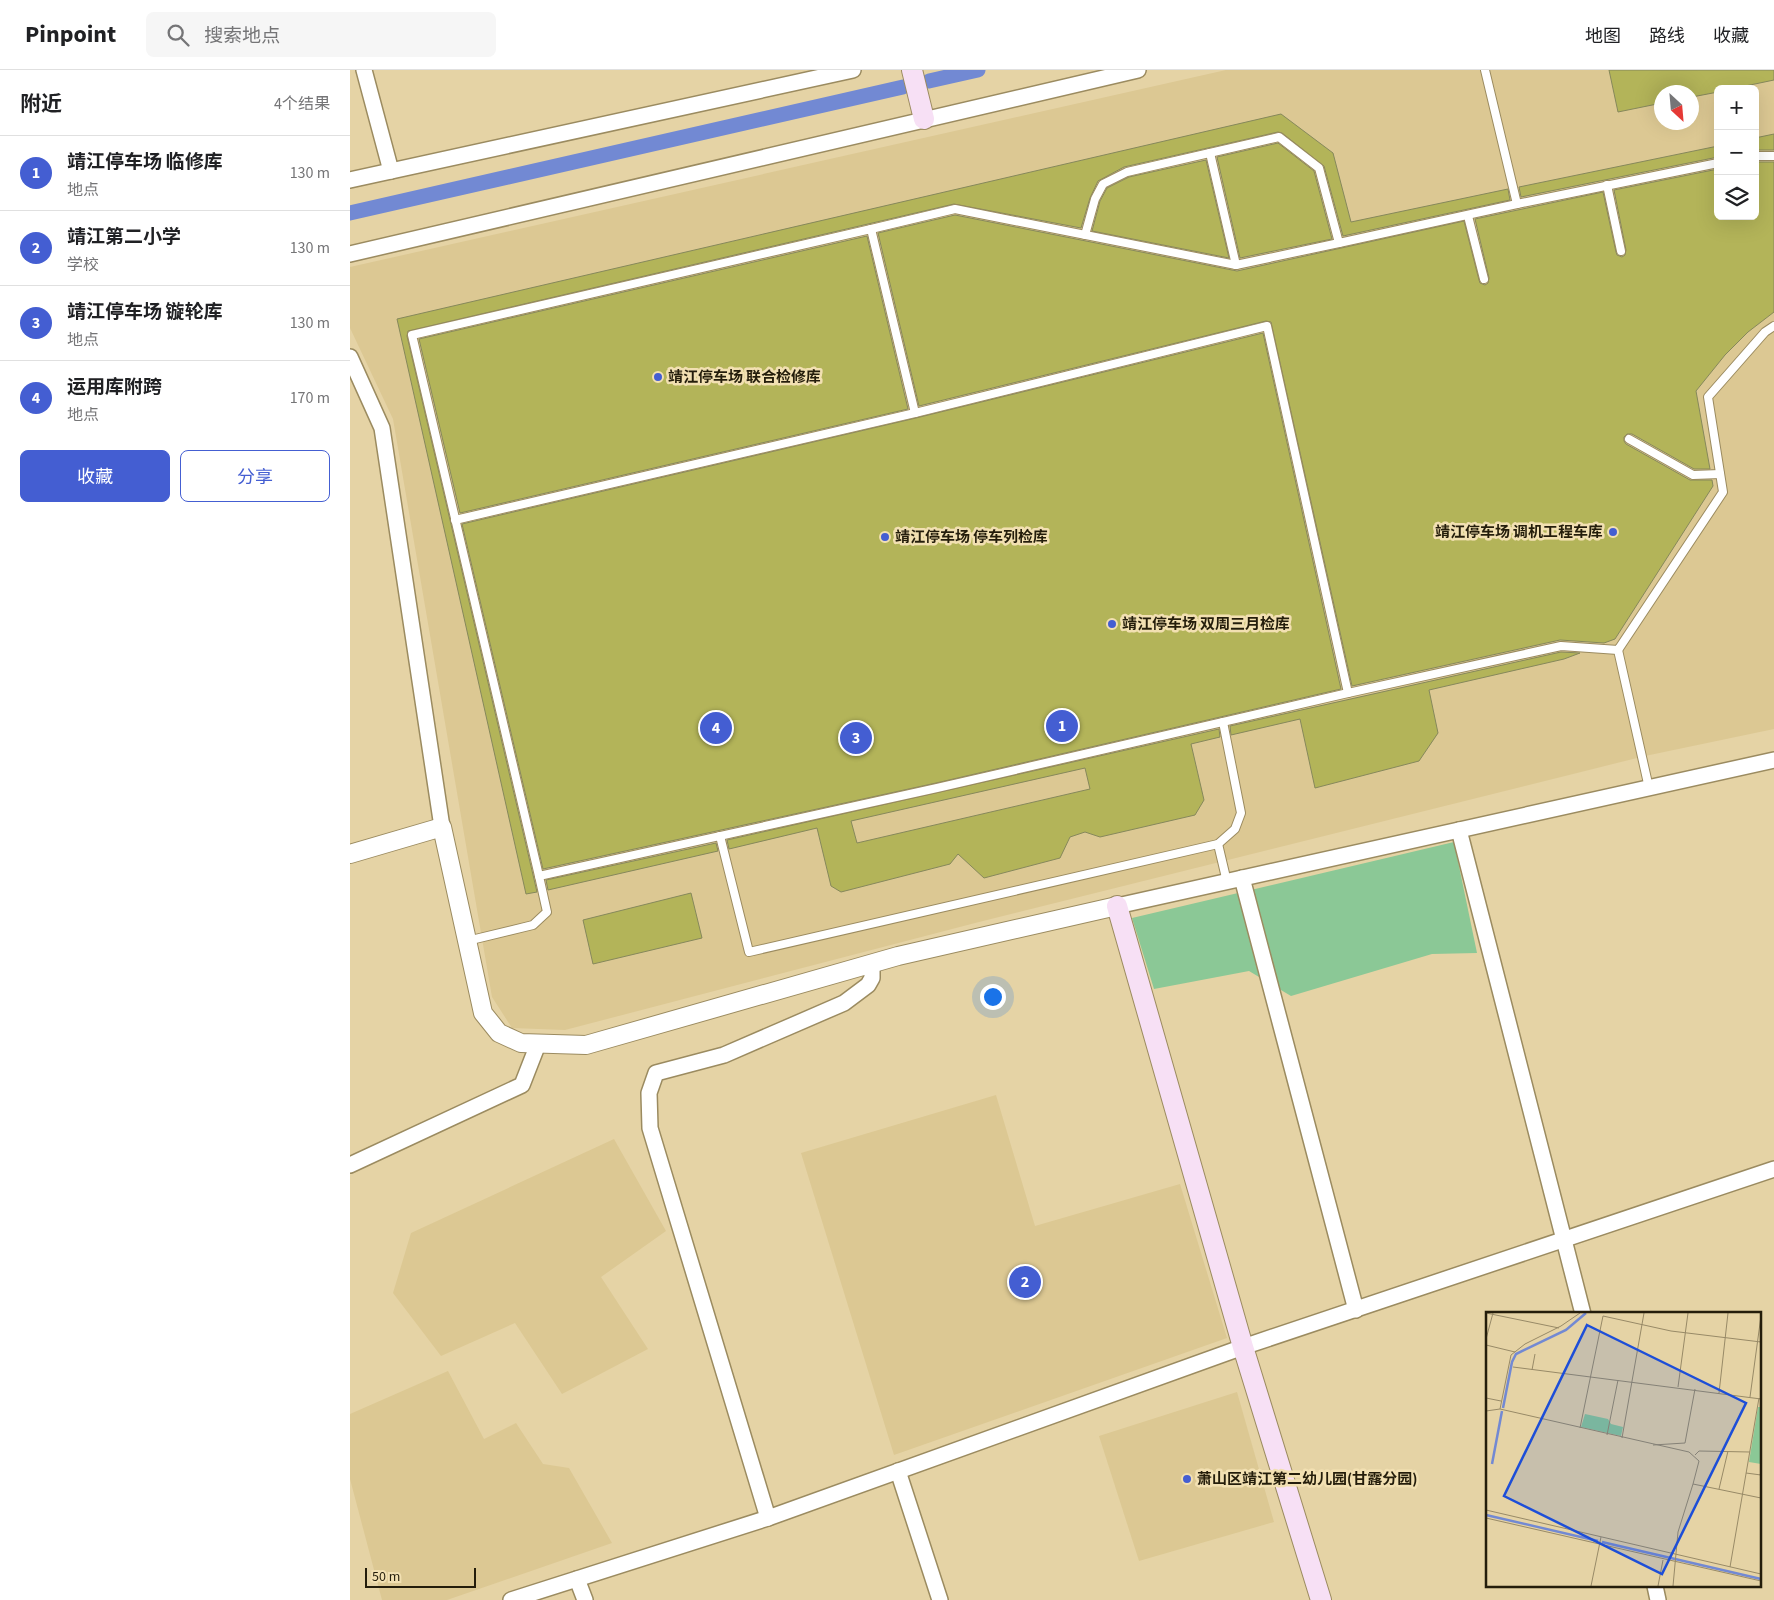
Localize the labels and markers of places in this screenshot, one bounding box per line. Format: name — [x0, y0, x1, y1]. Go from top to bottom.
place label: 靖江停车场 联合检修库 — [668, 367, 821, 388]
marker: 靖江停车场 联合检修库 — [652, 371, 664, 383]
place label: 靖江停车场 调机工程车库 — [1435, 522, 1603, 543]
marker: 靖江停车场 调机工程车库 — [1607, 526, 1619, 538]
place label: 靖江停车场 停车列检库 — [895, 527, 1048, 548]
marker: 靖江停车场 停车列检库 — [879, 531, 891, 543]
place label: 靖江停车场 双周三月检库 — [1122, 614, 1290, 635]
marker: 靖江停车场 双周三月检库 — [1106, 618, 1118, 630]
pin: 1 — [1046, 707, 1078, 745]
pin: 4 — [700, 709, 732, 747]
pin: 3 — [840, 719, 872, 757]
pin: 2 — [1009, 1263, 1041, 1301]
place label: 萧山区靖江第二幼儿园(甘露分园) — [1197, 1469, 1417, 1490]
marker: 萧山区靖江第二幼儿园(甘露分园) — [1181, 1473, 1193, 1485]

